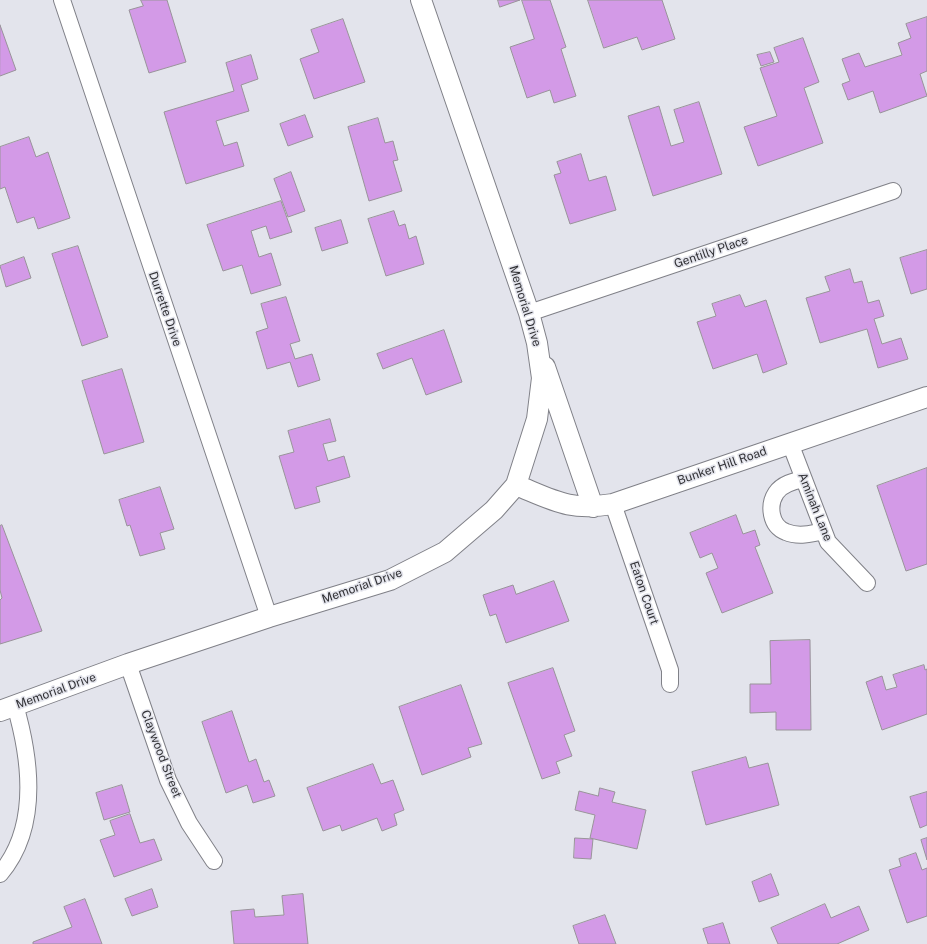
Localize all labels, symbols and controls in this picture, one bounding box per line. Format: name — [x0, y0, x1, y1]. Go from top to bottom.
street label: Gentilly Place — [672, 233, 750, 271]
street label: Memorial Drive — [506, 264, 544, 348]
street label: Durrette Drive — [145, 270, 185, 348]
street label: Bunker Hill Road — [675, 444, 769, 488]
street label: Aminah Lane — [795, 471, 835, 543]
street label: Eaton Court — [626, 559, 662, 627]
street label: Memorial Drive — [320, 566, 404, 606]
street label: Memorial Drive — [14, 670, 98, 712]
street label: Claywood Street — [138, 708, 184, 800]

